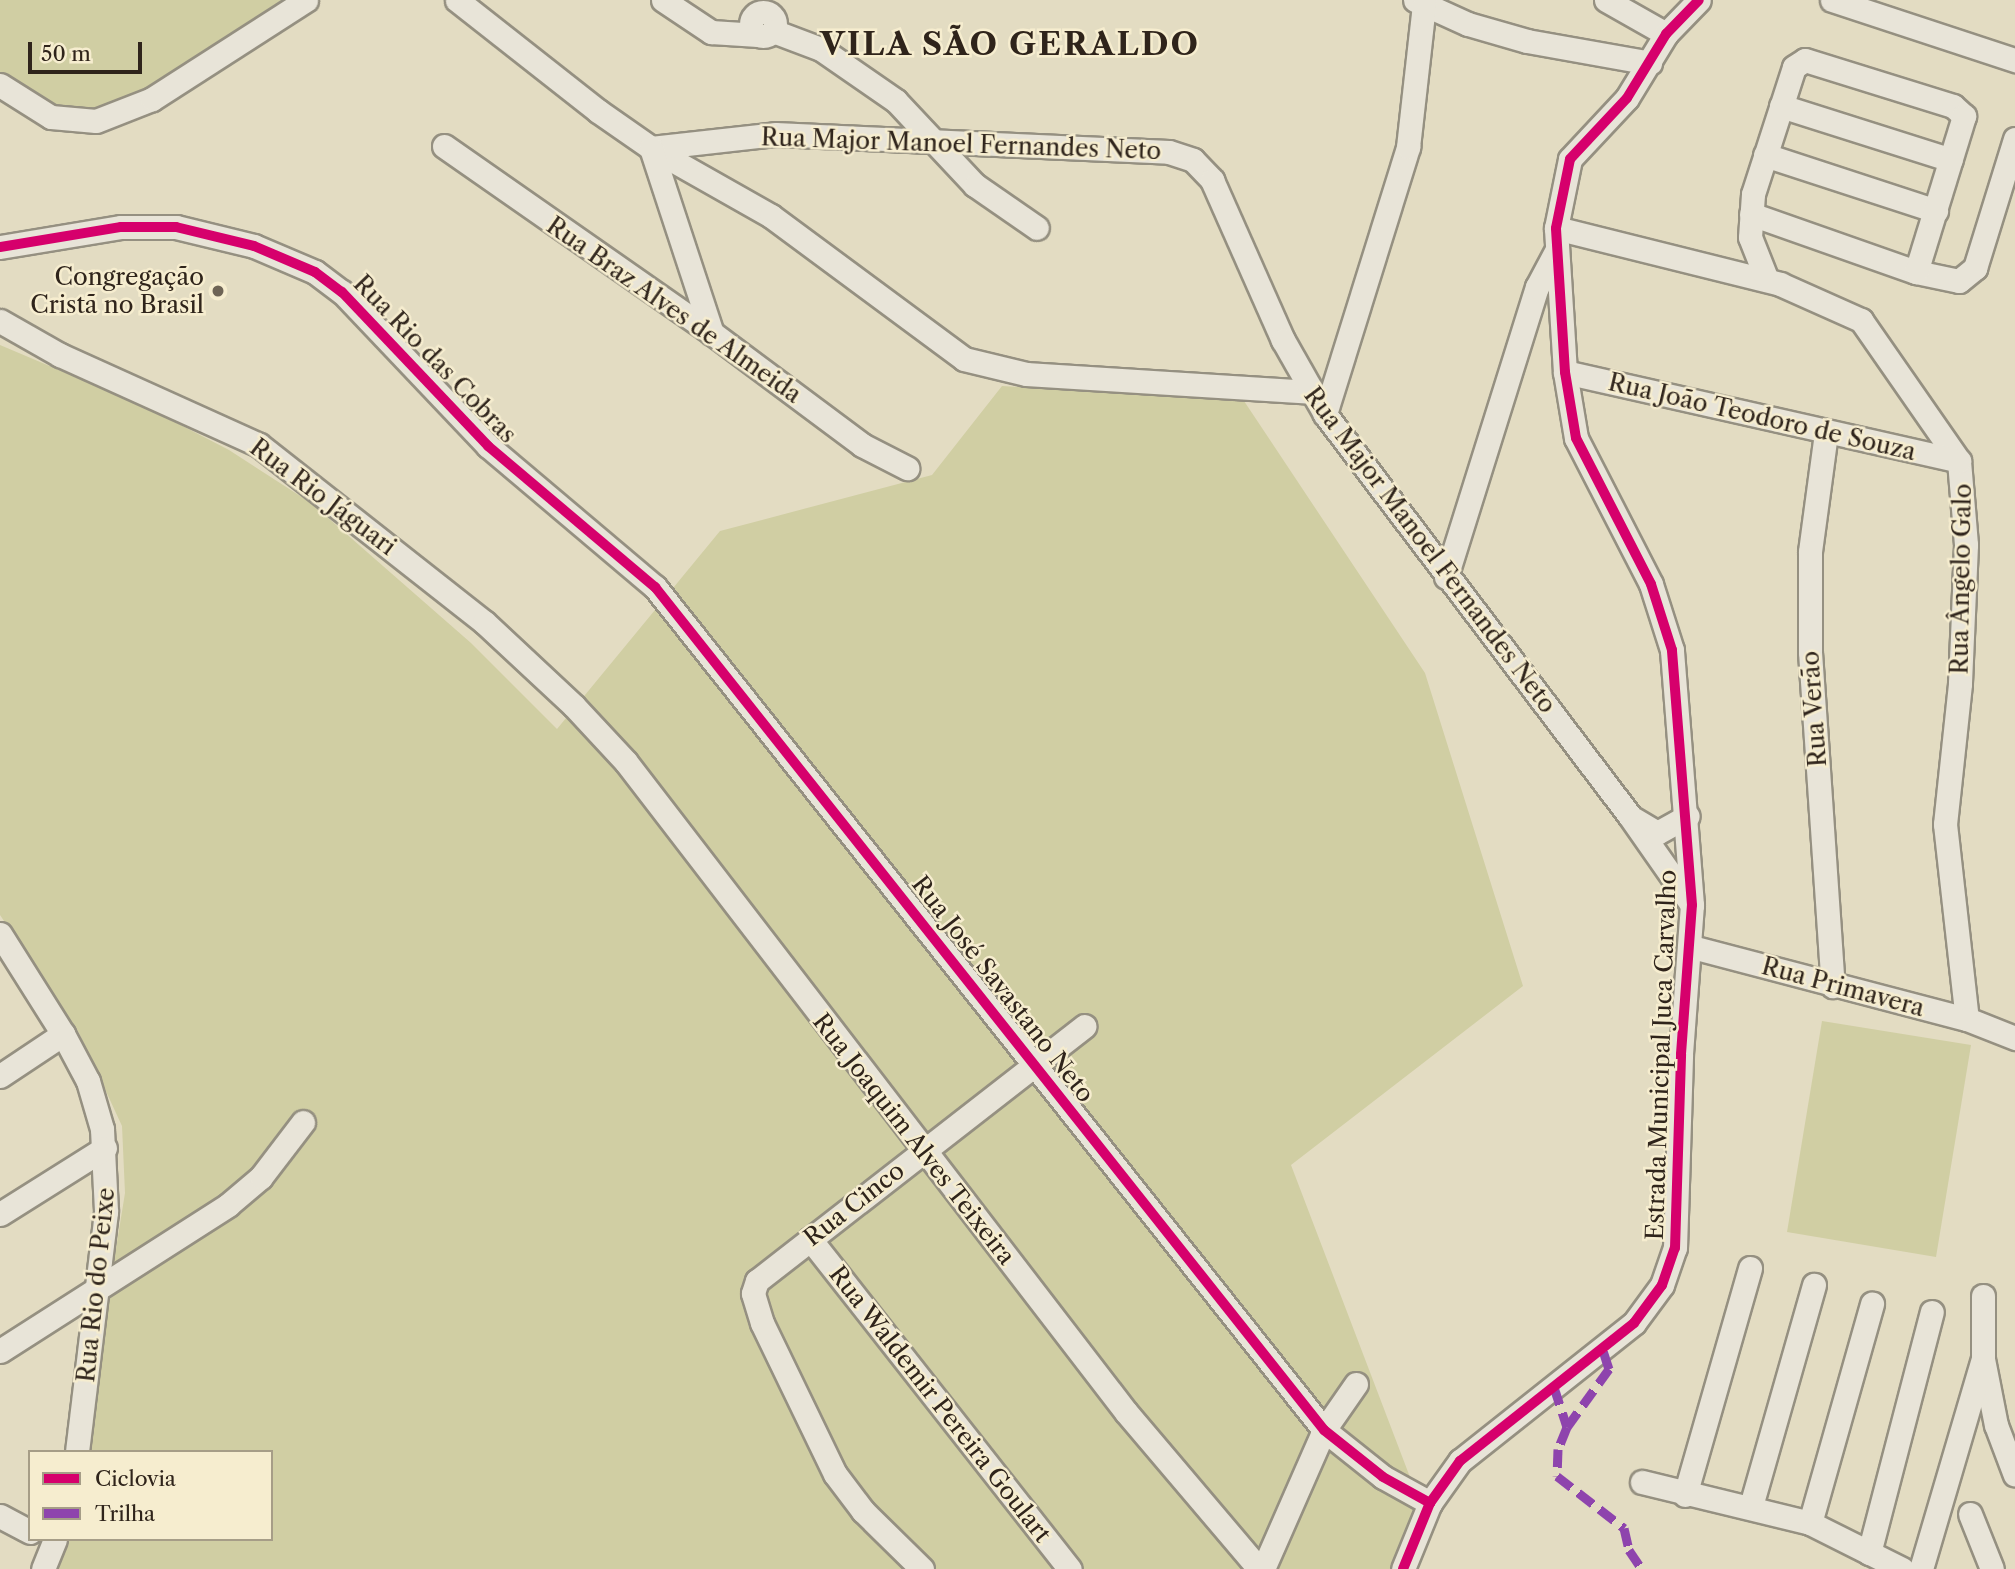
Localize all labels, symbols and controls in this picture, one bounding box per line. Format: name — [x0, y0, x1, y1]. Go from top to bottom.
district label: VILA SÃO GERALDO — [821, 25, 1199, 63]
scale bar — [32, 28, 145, 72]
text: 50 m — [41, 41, 91, 66]
street label: Rua Major Manoel Fernandes Neto — [760, 123, 1162, 165]
street label: Rua Braz Alves de Almeida — [540, 210, 808, 410]
place label: Congregação Cristã no Brasil — [30, 263, 204, 319]
street label: Rua Rio das Cobras — [347, 269, 523, 449]
marker: Congregação Cristã no Brasil — [210, 283, 226, 299]
street label: Rua João Teodoro de Souza — [1605, 367, 1919, 467]
street label: Rua Major Manoel Fernandes Neto — [1298, 381, 1562, 719]
street label: Rua Rio Jáguari — [244, 433, 402, 561]
street label: Rua Ângelo Galo — [1945, 483, 1977, 675]
street label: Rua Verão — [1796, 649, 1832, 769]
street label: Estrada Municipal Juca Carvalho — [1640, 869, 1682, 1241]
street label: Rua José Savastano Neto — [906, 870, 1100, 1108]
street label: Rua Primavera — [1758, 951, 1928, 1023]
street label: Rua Joaquim Alves Teixeira — [806, 1007, 1022, 1271]
street label: Rua Cinco — [798, 1156, 910, 1252]
street label: Rua Rio do Peixe — [71, 1186, 121, 1384]
street label: Rua Waldemir Pereira Goulart — [822, 1259, 1058, 1549]
legend — [28, 1450, 273, 1541]
text: Ciclovia — [95, 1466, 176, 1491]
text: Trilha — [95, 1501, 155, 1526]

